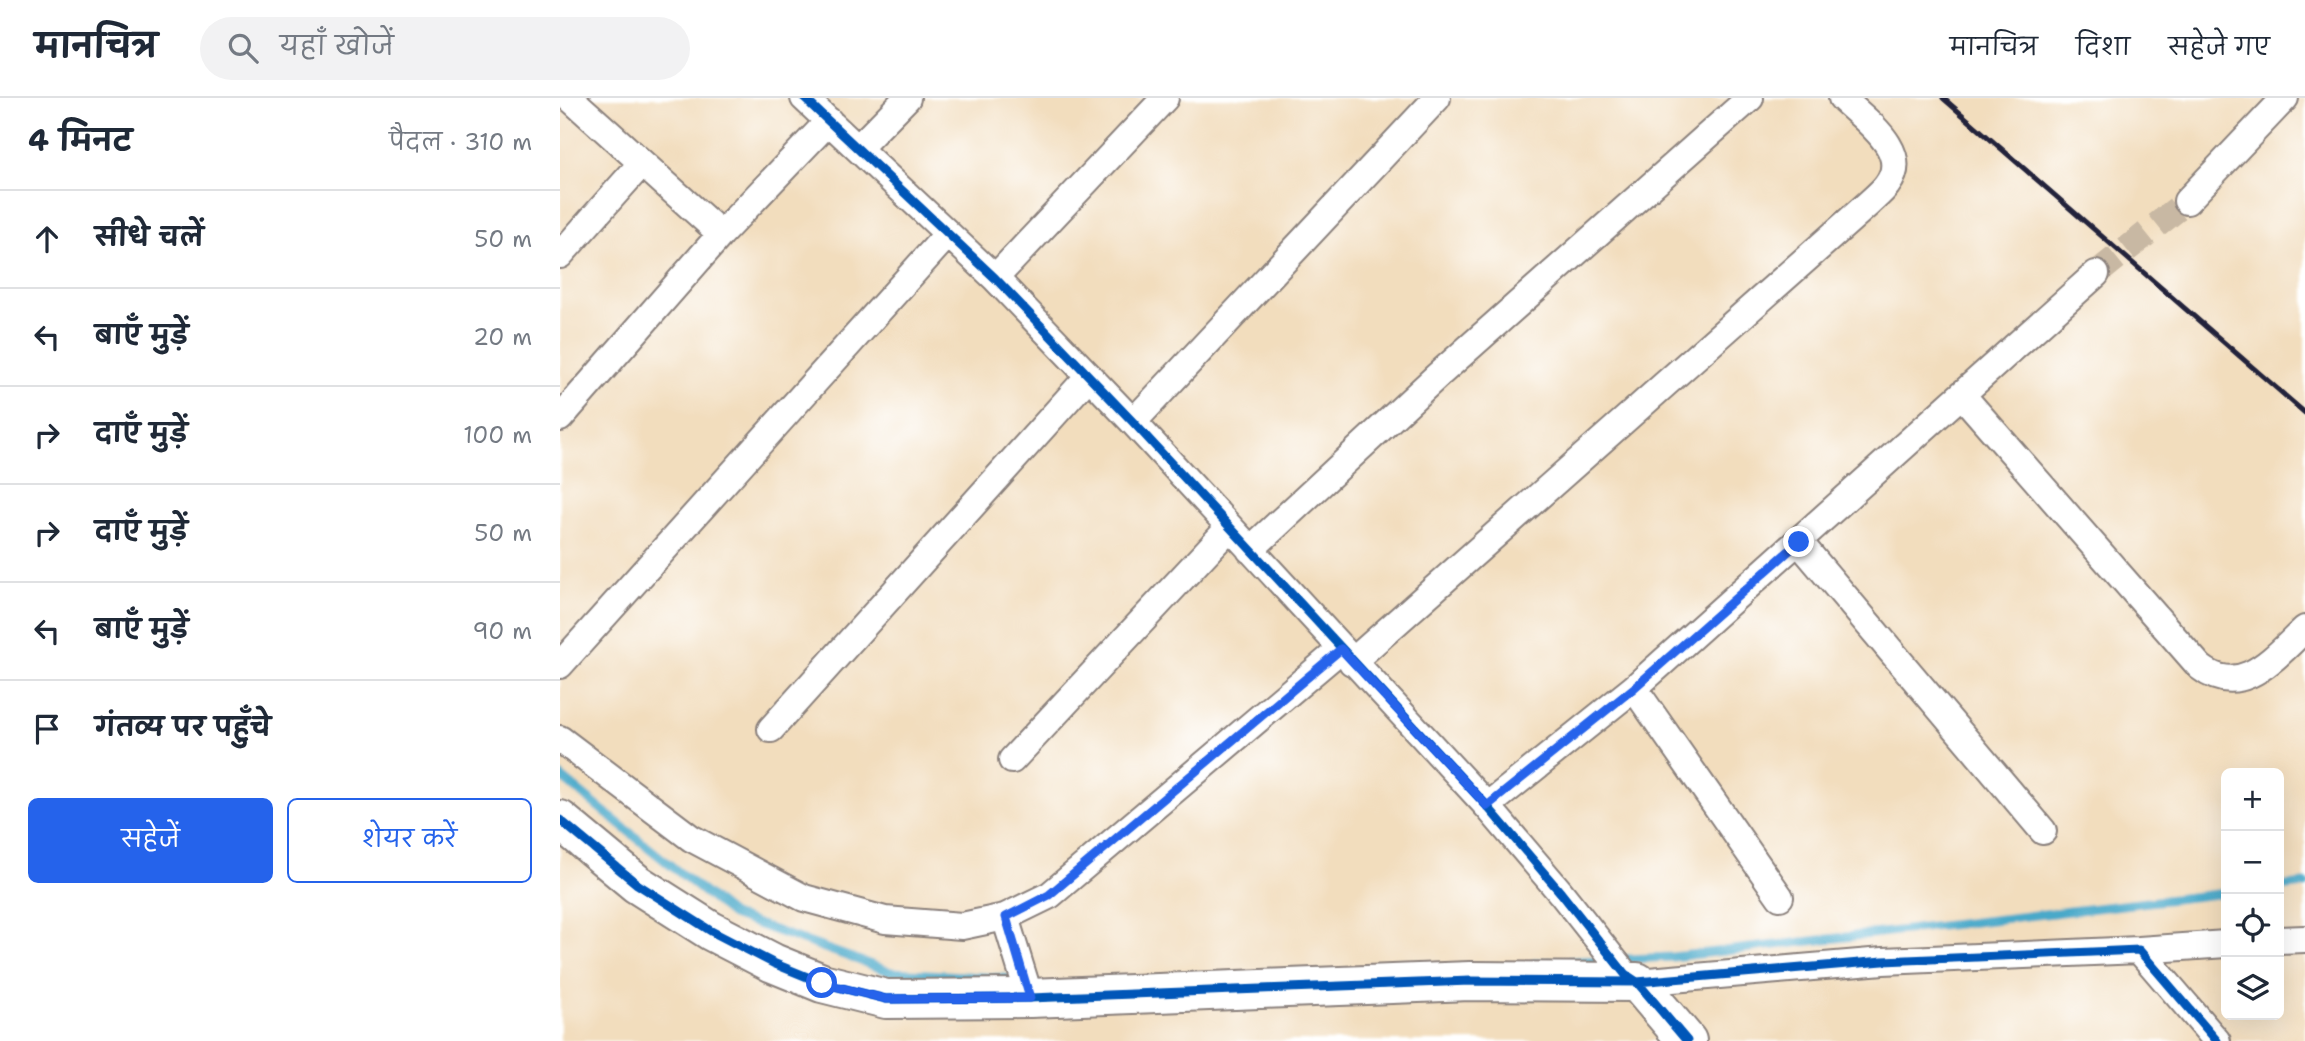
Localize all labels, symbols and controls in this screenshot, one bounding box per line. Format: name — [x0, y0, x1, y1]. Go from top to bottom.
search box — [200, 17, 690, 80]
text: मानचित्र — [35, 23, 158, 68]
text: यहाँ खोजें — [280, 28, 394, 63]
icon: search — [224, 29, 262, 67]
text: मानचित्र — [1950, 31, 2038, 63]
text: दिशा — [2076, 31, 2130, 63]
text: सहेजे गए — [2168, 31, 2270, 63]
text: 4 मिनट — [28, 120, 132, 161]
text: पैदल · 310 m — [389, 127, 532, 157]
text: सीधे चलें — [95, 219, 204, 254]
icon: ahead — [28, 220, 66, 258]
text: 50 m — [474, 224, 532, 254]
text: बाएँ मुड़ें — [95, 317, 189, 352]
icon: left — [28, 318, 66, 356]
text: 20 m — [473, 322, 532, 352]
text: दाएँ मुड़ें — [95, 415, 188, 450]
icon: right — [28, 416, 66, 454]
text: 100 m — [463, 420, 532, 450]
text: दाएँ मुड़ें — [95, 513, 188, 548]
icon: right — [28, 514, 66, 552]
text: 50 m — [474, 518, 532, 548]
route end — [1783, 526, 1814, 557]
text: बाएँ मुड़ें — [95, 611, 189, 646]
icon: left — [28, 612, 66, 650]
text: 90 m — [472, 616, 532, 646]
text: गंतव्य पर पहुँचे — [95, 709, 271, 744]
icon: arrive — [28, 710, 66, 748]
map controls — [2221, 768, 2284, 1020]
button: + — [2221, 768, 2284, 831]
button: सहेजें — [28, 798, 273, 883]
button: शेयर करें — [287, 798, 532, 883]
button: − — [2221, 831, 2284, 894]
button: locate — [2221, 894, 2284, 957]
button: layers — [2221, 957, 2284, 1020]
route start — [806, 967, 837, 998]

